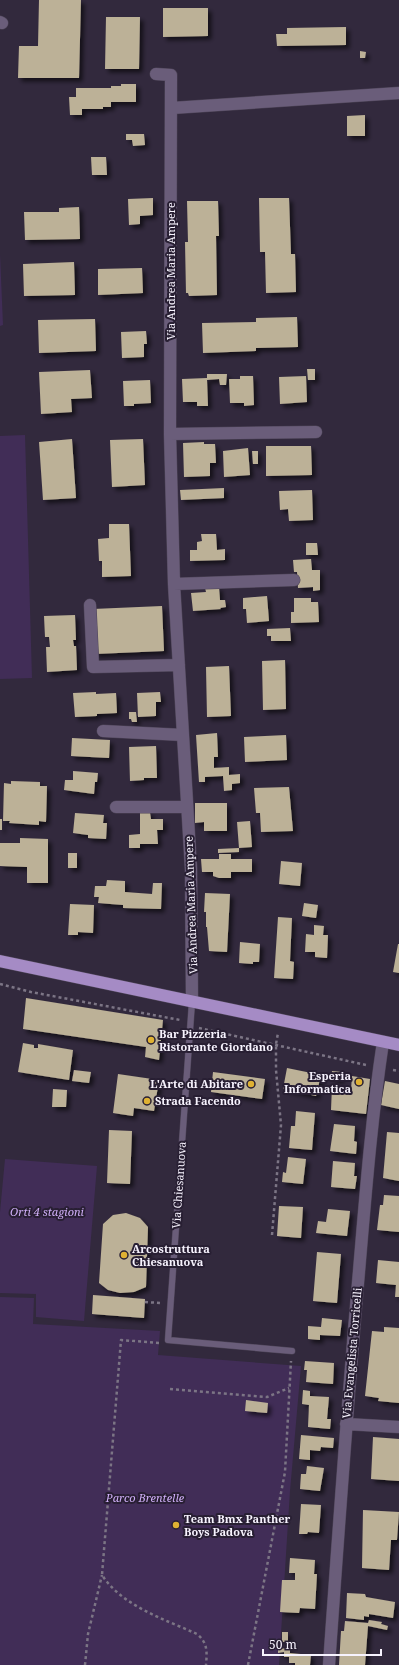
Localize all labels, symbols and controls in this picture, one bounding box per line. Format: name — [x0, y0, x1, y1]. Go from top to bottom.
street label: Via Andrea Maria Ampere — [163, 202, 178, 340]
street label: Via Andrea Maria Ampere — [181, 836, 200, 974]
place label: Bar Pizzeria Ristorante Giordano — [159, 1026, 273, 1054]
marker: Bar Pizzeria Ristorante Giordano — [146, 1035, 156, 1045]
place label: Esperia Informatica — [284, 1068, 351, 1096]
place label: L'Arte di Abitare — [150, 1076, 243, 1091]
marker: Esperia Informatica — [354, 1077, 364, 1087]
marker: L'Arte di Abitare — [246, 1079, 256, 1089]
place label: Strada Facendo — [155, 1093, 241, 1108]
marker: Strada Facendo — [142, 1096, 152, 1106]
street label: Via Chiesanuova — [168, 1141, 189, 1229]
park label: Orti 4 stagioni — [10, 1204, 85, 1219]
place label: Arcostruttura Chiesanuova — [132, 1241, 210, 1269]
marker: Arcostruttura Chiesanuova — [119, 1250, 129, 1260]
street label: Via Evangelista Torricelli — [338, 1286, 365, 1419]
park label: Parco Brentelle — [105, 1490, 185, 1505]
place label: Team Bmx Panther Boys Padova — [184, 1511, 291, 1539]
marker: Team Bmx Panther Boys Padova — [171, 1520, 181, 1530]
scale bar — [263, 1631, 381, 1657]
text: 50 m — [269, 1636, 297, 1653]

